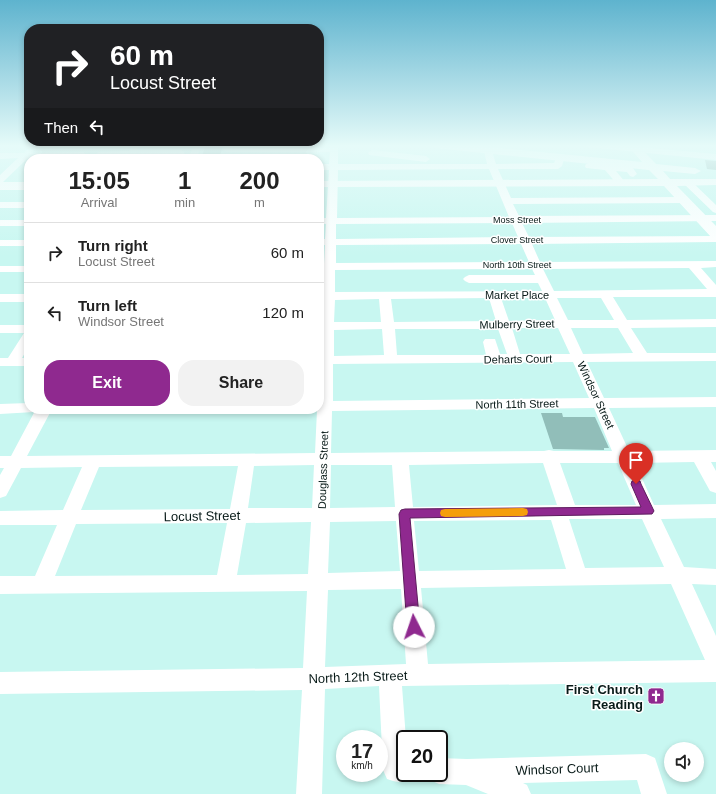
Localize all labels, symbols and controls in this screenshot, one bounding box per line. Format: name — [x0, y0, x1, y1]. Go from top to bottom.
icon: right — [44, 40, 96, 92]
text: 60 m — [110, 40, 174, 71]
text: Locust Street — [110, 73, 216, 93]
icon: left — [86, 116, 108, 138]
text: Then — [44, 119, 78, 136]
text: 15:05 — [68, 167, 130, 194]
text: 1 — [178, 167, 191, 194]
text: 200 — [240, 167, 280, 194]
text: Arrival — [81, 195, 118, 210]
text: min — [174, 195, 195, 210]
text: m — [254, 195, 265, 210]
street label: Moss Street — [493, 215, 542, 225]
street label: Clover Street — [491, 235, 544, 245]
text: Turn right — [78, 237, 148, 254]
icon: right — [44, 242, 66, 264]
text: 60 m — [271, 244, 304, 261]
text: Locust Street — [78, 254, 155, 269]
street label: North 10th Street — [483, 260, 552, 270]
street label: Market Place — [485, 289, 549, 301]
text: Turn left — [78, 297, 137, 314]
icon: left — [44, 302, 66, 324]
text: 120 m — [262, 304, 304, 321]
text: Windsor Street — [78, 314, 164, 329]
street label: Mulberry Street — [479, 317, 555, 331]
street label: Deharts Court — [484, 352, 552, 366]
street label: Windsor Street — [575, 359, 617, 431]
button: Exit — [44, 360, 170, 406]
button: Share — [178, 360, 304, 406]
street label: North 11th Street — [475, 397, 559, 411]
street label: Douglass Street — [316, 431, 330, 509]
pin — [619, 443, 653, 484]
icon: arrive — [625, 449, 647, 471]
street label: Locust Street — [164, 508, 241, 524]
position arrow — [393, 606, 435, 648]
street label: North 12th Street — [308, 668, 408, 686]
place label: First Church Reading — [566, 682, 643, 712]
church icon: First Church Reading — [646, 686, 666, 706]
speed limit sign: 20 — [396, 730, 448, 782]
text: 17 — [351, 740, 373, 762]
map controls — [664, 742, 704, 782]
button: sound — [664, 742, 704, 782]
text: km/h — [351, 760, 373, 771]
street label: Windsor Court — [515, 760, 599, 778]

